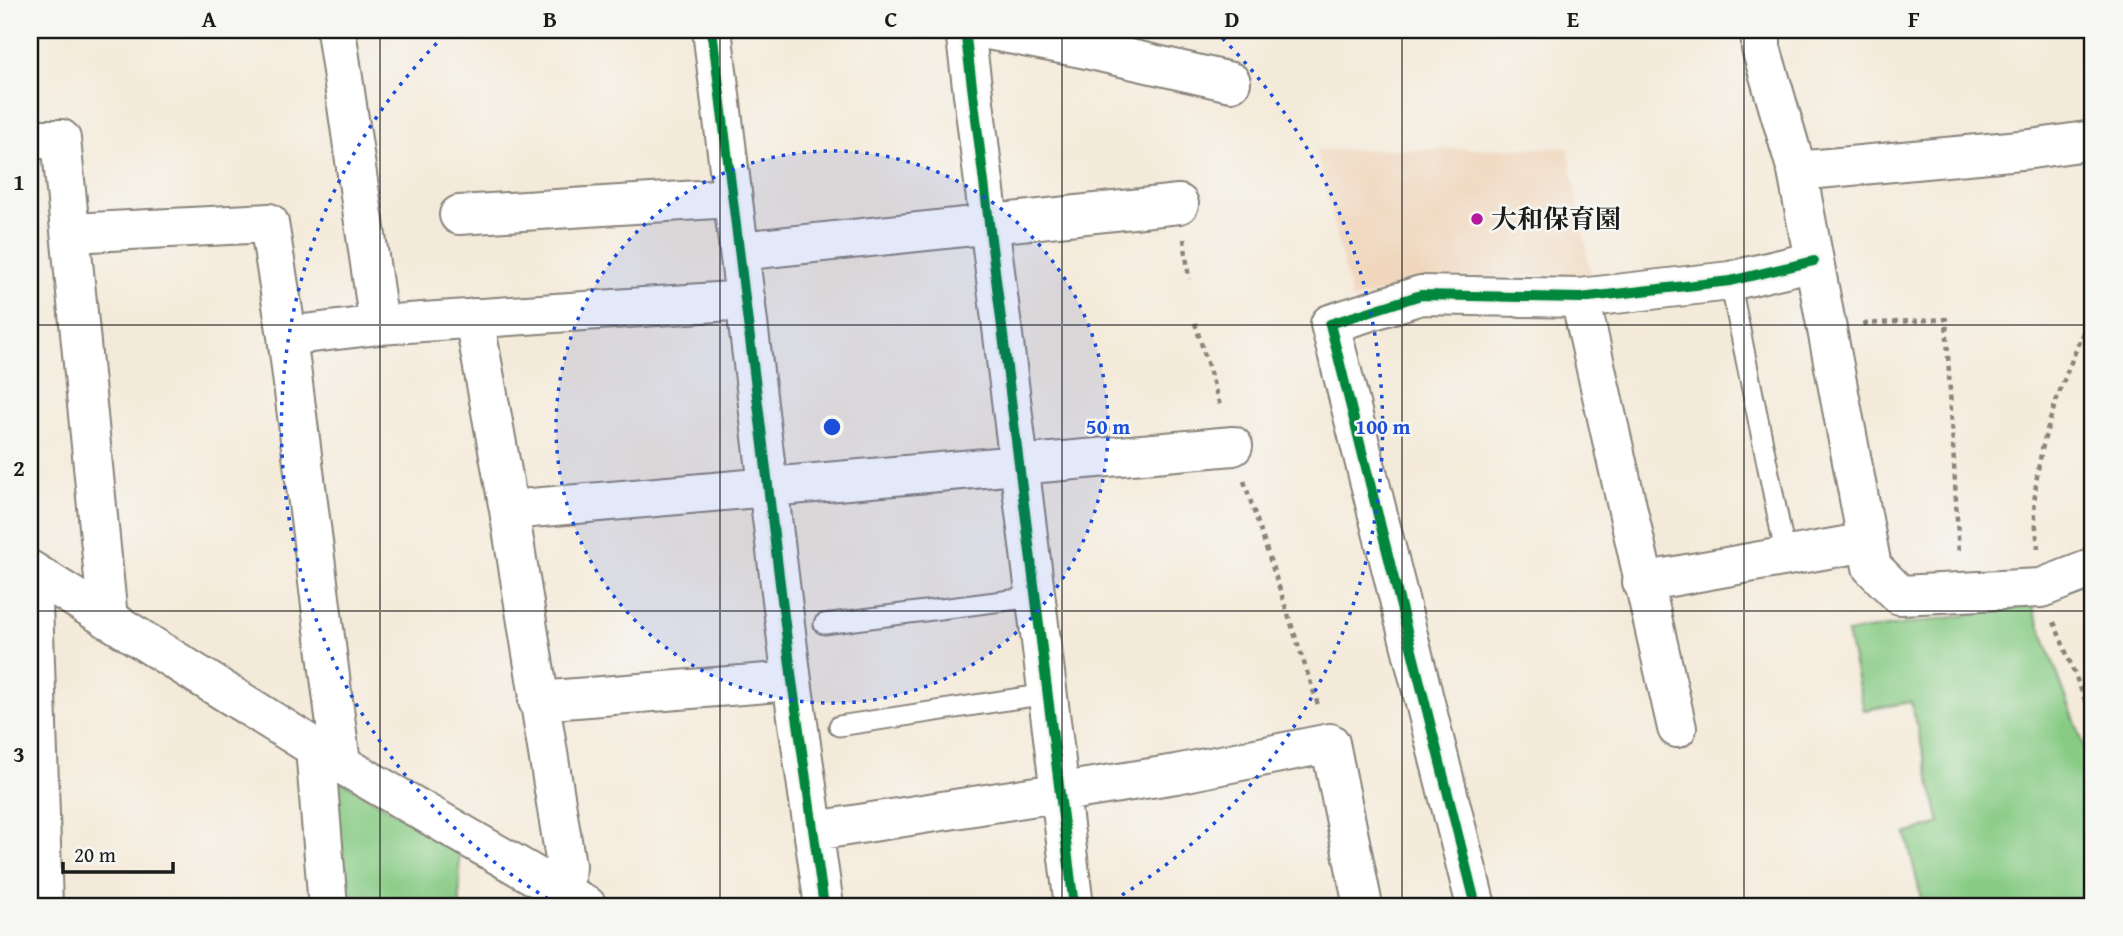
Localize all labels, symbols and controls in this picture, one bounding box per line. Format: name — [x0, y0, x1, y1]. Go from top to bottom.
text: A — [202, 2, 217, 35]
text: B — [543, 2, 557, 35]
text: C — [884, 2, 898, 35]
text: D — [1225, 2, 1240, 35]
text: E — [1567, 2, 1579, 35]
text: F — [1908, 2, 1920, 35]
text: 1 — [13, 165, 25, 198]
place label: 大和保育園 — [1491, 199, 1621, 238]
marker: 大和保育園 — [1469, 211, 1485, 227]
text: 50 m — [1086, 411, 1130, 442]
text: 100 m — [1355, 411, 1411, 442]
centre of rings — [820, 415, 844, 439]
text: 2 — [13, 451, 25, 484]
text: 3 — [13, 737, 25, 770]
scale bar — [63, 831, 173, 875]
text: 20 m — [74, 839, 116, 870]

